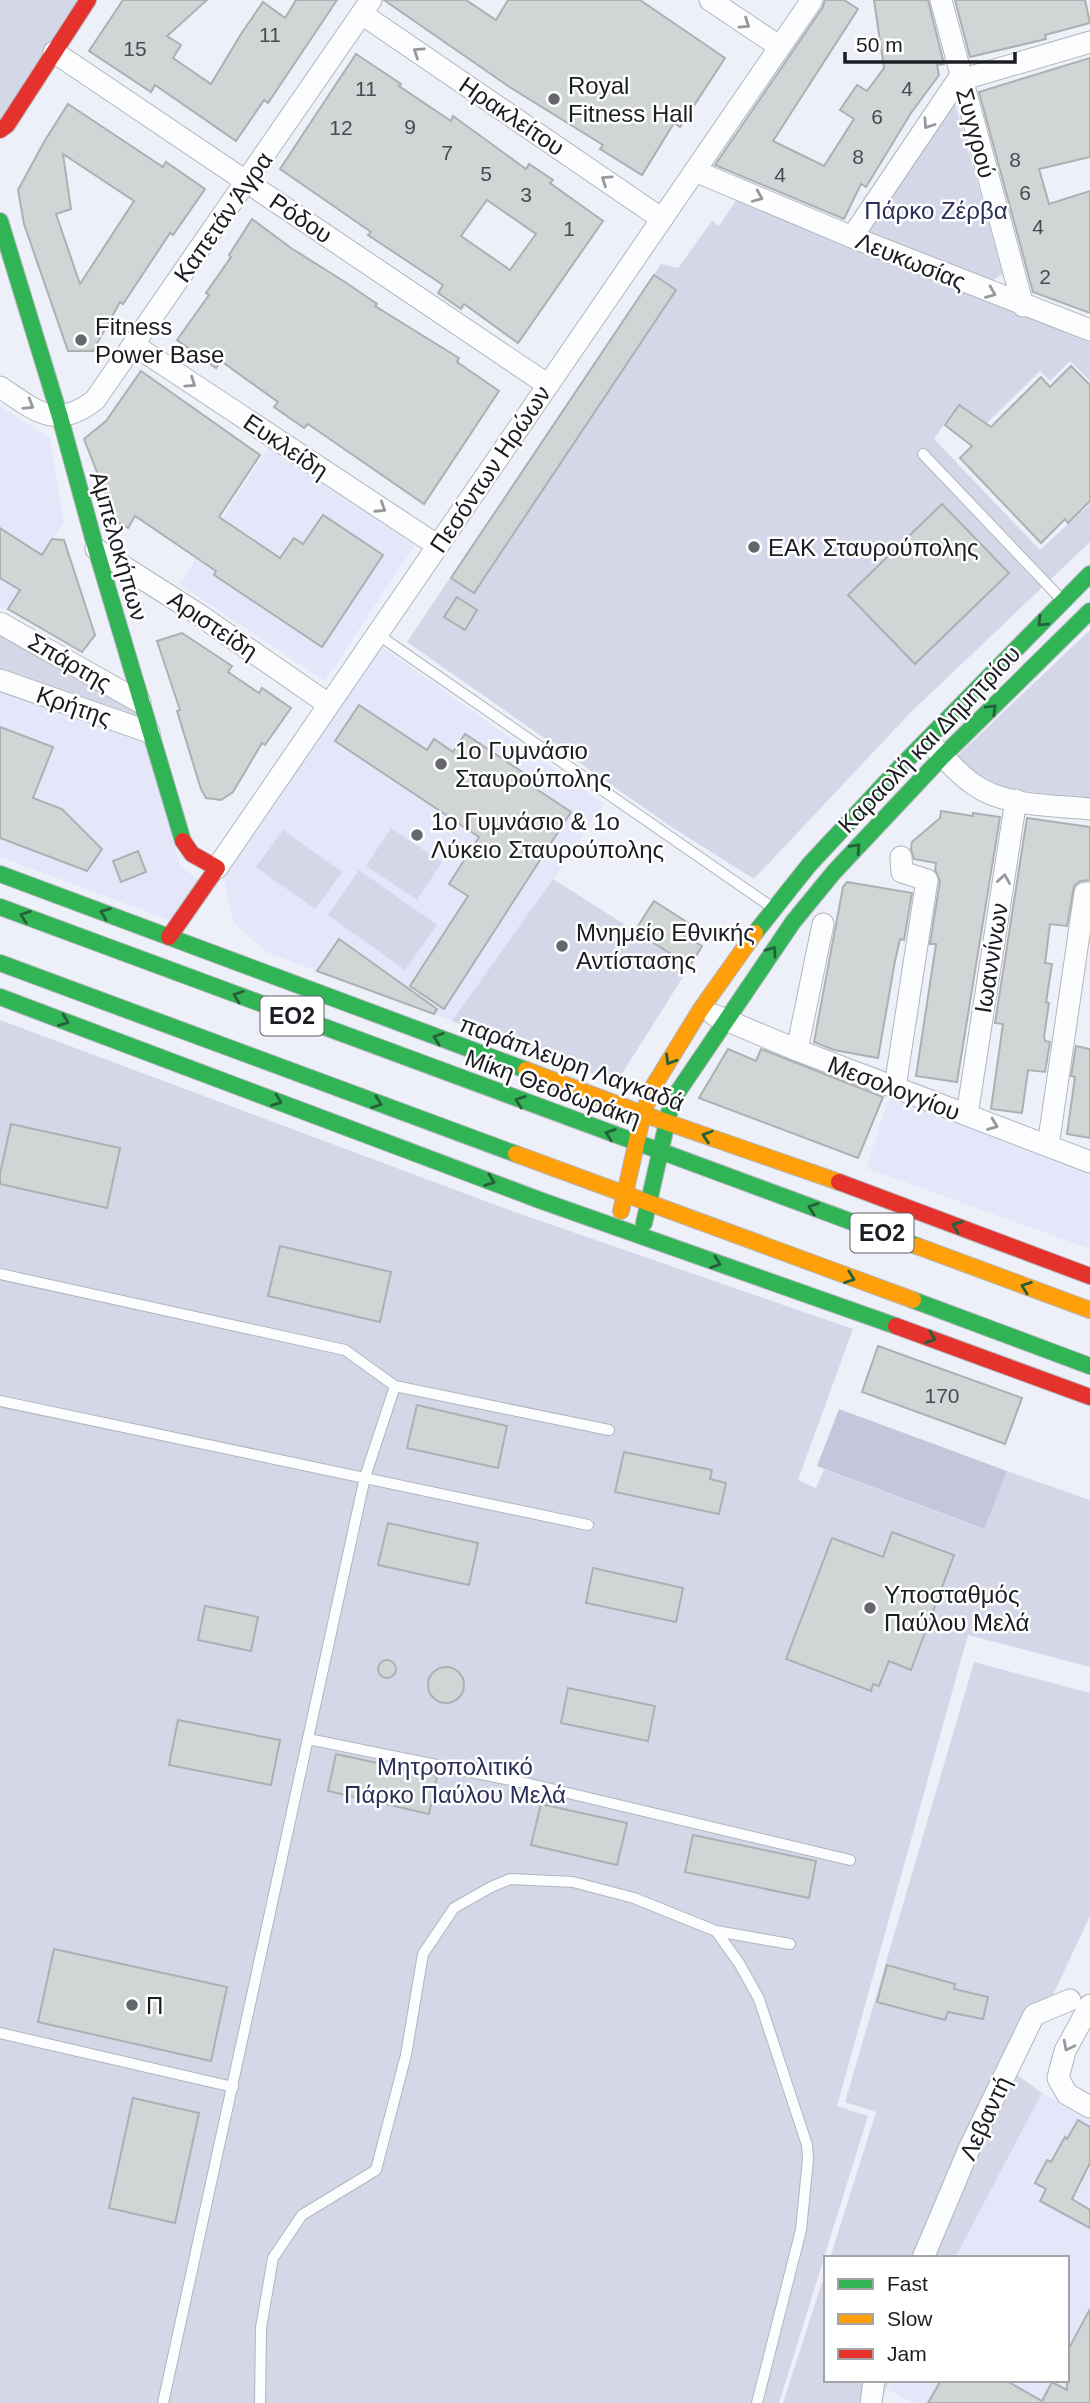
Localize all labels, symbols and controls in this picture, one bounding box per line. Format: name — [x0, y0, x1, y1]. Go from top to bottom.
one-way arrow — [737, 16, 750, 28]
scale bar — [845, 21, 1015, 65]
house number: 11 — [259, 23, 281, 46]
text: 50 m — [856, 33, 903, 56]
house number: 15 — [123, 37, 147, 60]
one-way arrow — [413, 48, 426, 60]
street label: Ηρακλείτου — [454, 71, 570, 161]
place label: Royal Fitness Hall — [568, 72, 693, 127]
house number: 11 — [355, 77, 377, 100]
house number: 4 — [901, 77, 913, 100]
street label: Συγγρού — [951, 85, 1001, 181]
marker: Royal Fitness Hall — [546, 91, 562, 107]
house number: 6 — [871, 105, 883, 128]
house number: 9 — [404, 115, 416, 138]
house number: 12 — [329, 116, 353, 139]
one-way arrow — [923, 117, 936, 130]
house number: 7 — [441, 141, 453, 164]
house number: 8 — [852, 145, 864, 168]
street label: Καπετάν Άγρα — [168, 147, 278, 287]
house number: 8 — [1009, 148, 1021, 171]
house number: 5 — [480, 162, 492, 185]
house number: 4 — [774, 163, 786, 186]
one-way arrow — [601, 176, 614, 188]
house number: 6 — [1019, 181, 1031, 204]
house number: 3 — [520, 183, 532, 206]
street label: Ρόδου — [265, 187, 337, 249]
one-way arrow — [751, 189, 763, 203]
park label: Πάρκο Ζέρβα — [864, 197, 1008, 224]
house number: 4 — [1032, 215, 1044, 238]
house number: 1 — [563, 217, 575, 240]
street label: Λευκωσίας — [852, 227, 970, 295]
house number: 2 — [1039, 265, 1051, 288]
one-way arrow — [984, 285, 996, 299]
place label: Fitness Power Base — [95, 313, 224, 368]
marker: Fitness Power Base — [73, 332, 89, 348]
one-way arrow — [183, 375, 196, 387]
street label: Πεσόντων Ηρώων — [424, 381, 556, 557]
one-way arrow — [21, 397, 34, 410]
street label: Ευκλείδη — [239, 408, 333, 484]
street label: Αμπελοκήπων — [85, 468, 153, 624]
one-way arrow — [373, 500, 386, 513]
place label: EAK Σταυρούπολης — [768, 534, 979, 561]
marker: EAK Σταυρούπολης — [746, 539, 762, 555]
street label: Αριστείδη — [163, 585, 263, 665]
one-way arrow — [1037, 614, 1050, 627]
street label: Σπάρτης — [24, 627, 116, 697]
street label: Καραολή και Δημητρίου — [833, 640, 1025, 838]
street label: Κρήτης — [33, 681, 115, 731]
one-way arrow — [984, 704, 997, 717]
place label: 1ο Γυμνάσιο Σταυρούπολης — [455, 737, 611, 792]
marker: 1ο Γυμνάσιο Σταυρούπολης — [433, 756, 449, 772]
place label: 1ο Γυμνάσιο & 1ο Λύκειο Σταυρούπολης — [431, 808, 664, 863]
marker: 1ο Γυμνάσιο & 1ο Λύκειο Σταυρούπολης — [409, 827, 425, 843]
one-way arrow — [848, 843, 860, 856]
one-way arrow — [996, 873, 1011, 884]
street label: Ιωαννίνων — [969, 901, 1013, 1015]
one-way arrow — [100, 908, 112, 922]
one-way arrow — [19, 910, 31, 924]
place label: Μνημείο Εθνικής Αντίστασης — [576, 919, 755, 974]
marker: Μνημείο Εθνικής Αντίστασης — [554, 938, 570, 954]
one-way arrow — [764, 946, 776, 959]
one-way arrow — [232, 990, 244, 1004]
road number: ΕΟ2 — [260, 996, 324, 1036]
street label: παράπλευρη Λαγκαδά — [456, 1010, 688, 1116]
one-way arrow — [57, 1013, 69, 1027]
one-way arrow — [433, 1032, 445, 1046]
street label: Μίκη Θεοδωράκη — [461, 1044, 645, 1132]
street label: Μεσολογγίου — [824, 1050, 964, 1126]
one-way arrow — [665, 1053, 678, 1066]
one-way arrow — [270, 1093, 282, 1107]
one-way arrow — [370, 1095, 382, 1109]
one-way arrow — [514, 1095, 526, 1109]
one-way arrow — [987, 1117, 999, 1131]
one-way arrow — [605, 1128, 617, 1142]
one-way arrow — [701, 1130, 713, 1144]
one-way arrow — [483, 1173, 495, 1187]
one-way arrow — [807, 1202, 819, 1216]
road number: ΕΟ2 — [850, 1214, 914, 1252]
one-way arrow — [952, 1220, 964, 1234]
one-way arrow — [710, 1255, 722, 1269]
one-way arrow — [843, 1270, 855, 1284]
one-way arrow — [1020, 1281, 1033, 1295]
one-way arrow — [924, 1330, 936, 1344]
house number: 170 — [924, 1384, 960, 1407]
place label: Υποσταθμός Παύλου Μελά — [884, 1581, 1029, 1636]
marker: Υποσταθμός Παύλου Μελά — [862, 1600, 878, 1616]
park label: Μητροπολιτικό Πάρκο Παύλου Μελά — [344, 1753, 566, 1808]
place label: Π — [146, 1992, 163, 2019]
marker: Π — [124, 1997, 140, 2013]
one-way arrow — [1063, 2039, 1077, 2051]
street label: Λεβαντή — [954, 2072, 1016, 2164]
legend — [824, 2256, 1069, 2382]
text: Fast — [887, 2272, 928, 2295]
text: Slow — [887, 2307, 933, 2330]
text: Jam — [887, 2342, 927, 2365]

